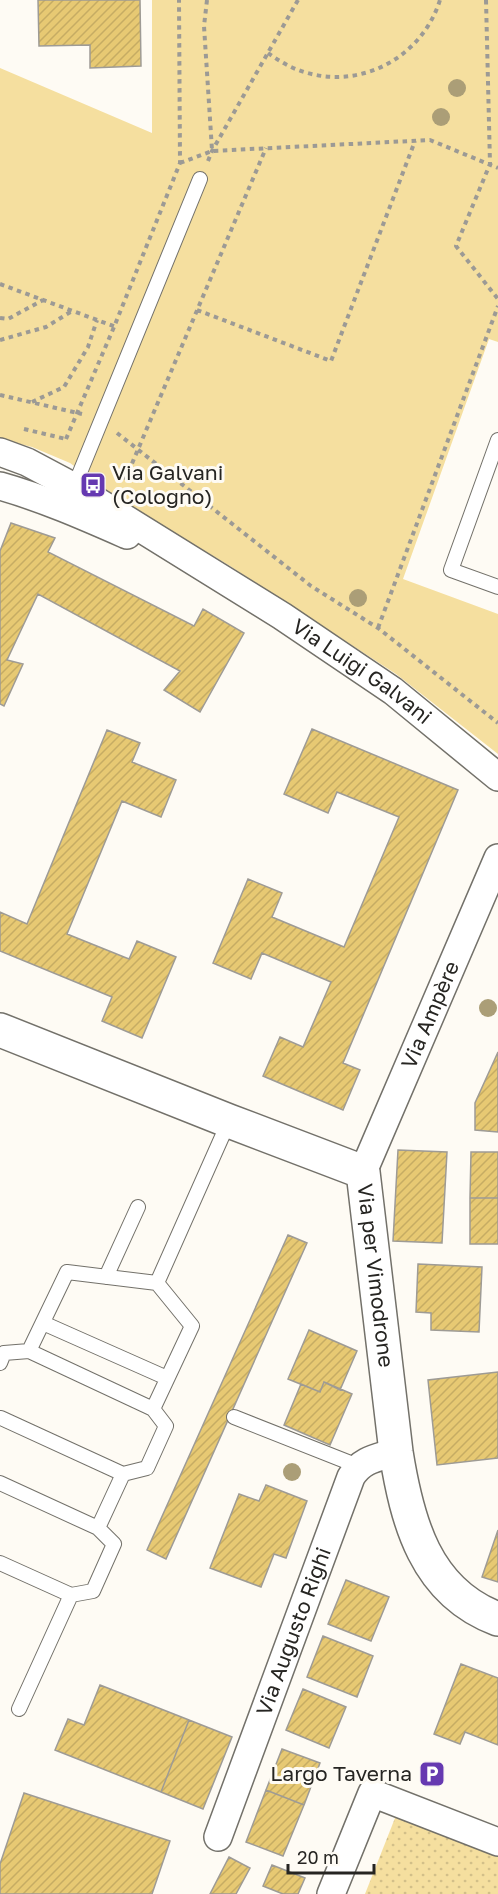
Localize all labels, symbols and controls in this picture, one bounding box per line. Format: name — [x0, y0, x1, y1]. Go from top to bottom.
place label: Via Galvani (Cologno) — [112, 459, 223, 509]
bus stop icon: Via Galvani (Cologno) — [78, 470, 108, 500]
street label: Via Luigi Galvani — [287, 613, 437, 729]
street label: Via Ampère — [395, 957, 464, 1072]
street label: Via per Vimodrone — [352, 1182, 400, 1369]
street label: Via Augusto Righi — [250, 1543, 336, 1719]
parking icon: Largo Taverna — [417, 1759, 447, 1789]
place label: Largo Taverna — [270, 1760, 412, 1786]
scale bar — [288, 1837, 374, 1875]
text: 20 m — [297, 1846, 339, 1868]

